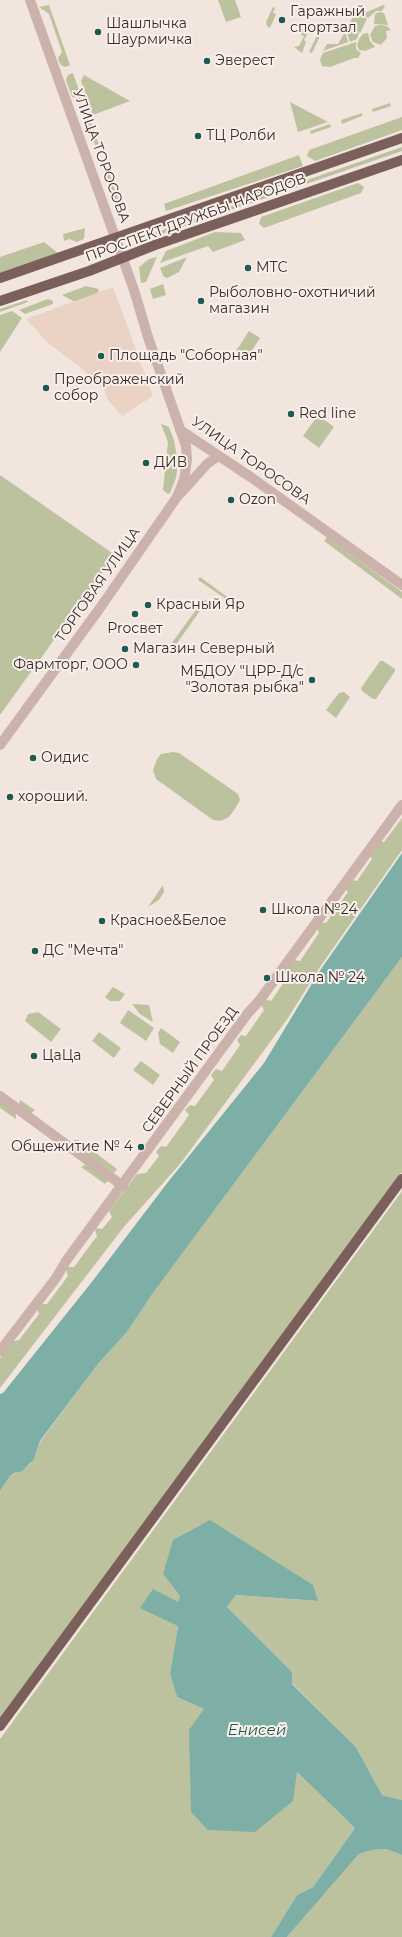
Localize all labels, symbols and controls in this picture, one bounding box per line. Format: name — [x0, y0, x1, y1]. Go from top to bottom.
place label: Гаражный спортзал — [290, 4, 365, 36]
marker: Гаражный спортзал — [277, 15, 287, 25]
place label: Шашлычка Шаурмичка — [106, 16, 192, 48]
marker: Шашлычка Шаурмичка — [93, 27, 103, 37]
place label: Эверест — [215, 53, 275, 69]
marker: Эверест — [202, 56, 212, 66]
street label: УЛИЦА ТОРОСОВА — [69, 87, 133, 225]
place label: ТЦ Ролби — [206, 128, 276, 144]
marker: ТЦ Ролби — [193, 131, 203, 141]
street label: ПРОСПЕКТ ДРУЖБЫ НАРОДОВ — [83, 170, 309, 266]
place label: МТС — [256, 260, 288, 276]
marker: МТС — [243, 263, 253, 273]
place label: Рыболовно-охотничий магазин — [209, 285, 376, 318]
marker: Рыболовно-охотничий магазин — [196, 296, 206, 306]
place label: Площадь "Соборная" — [109, 348, 263, 364]
marker: Площадь "Соборная" — [96, 351, 106, 361]
place label: Преображенский собор — [54, 372, 184, 404]
marker: Преображенский собор — [41, 383, 51, 393]
place label: Red line — [299, 406, 356, 422]
marker: Red line — [286, 409, 296, 419]
street label: УЛИЦА ТОРОСОВА — [188, 414, 314, 508]
place label: ДИВ — [154, 455, 187, 471]
marker: ДИВ — [141, 458, 151, 468]
place label: Ozon — [239, 492, 276, 508]
marker: Ozon — [226, 495, 236, 505]
street label: ТОРГОВАЯ УЛИЦА — [52, 524, 144, 646]
place label: Красный Яр — [156, 597, 245, 613]
marker: Красный Яр — [143, 600, 153, 610]
marker: Proсвет — [130, 609, 140, 619]
place label: Proсвет — [107, 621, 163, 637]
place label: Магазин Северный — [133, 641, 275, 657]
marker: Магазин Северный — [120, 644, 130, 654]
place label: Фармторг, ООО — [13, 657, 128, 673]
marker: Фармторг, ООО — [131, 660, 141, 670]
place label: МБДОУ "ЦРР-Д/с "Золотая рыбка" — [180, 664, 304, 696]
marker: МБДОУ "ЦРР-Д/с "Золотая рыбка" — [307, 675, 317, 685]
place label: Оидис — [41, 750, 89, 766]
marker: Оидис — [28, 753, 38, 763]
place label: хороший. — [18, 789, 88, 805]
marker: хороший. — [5, 792, 15, 802]
place label: Школа №24 — [271, 902, 358, 918]
marker: Школа №24 — [258, 905, 268, 915]
place label: Красное&Белое — [110, 913, 227, 929]
marker: Красное&Белое — [97, 916, 107, 926]
place label: ДС "Мечта" — [43, 943, 124, 959]
marker: ДС "Мечта" — [30, 946, 40, 956]
place label: Школа № 24 — [275, 970, 365, 986]
marker: Школа № 24 — [262, 973, 272, 983]
street label: СЕВЕРНЫЙ ПРОЕЗД — [139, 1004, 241, 1136]
place label: ЦаЦа — [42, 1048, 81, 1064]
marker: ЦаЦа — [29, 1051, 39, 1061]
place label: Общежитие № 4 — [11, 1139, 133, 1155]
marker: Общежитие № 4 — [136, 1142, 146, 1152]
water label: Енисей — [228, 1722, 286, 1740]

